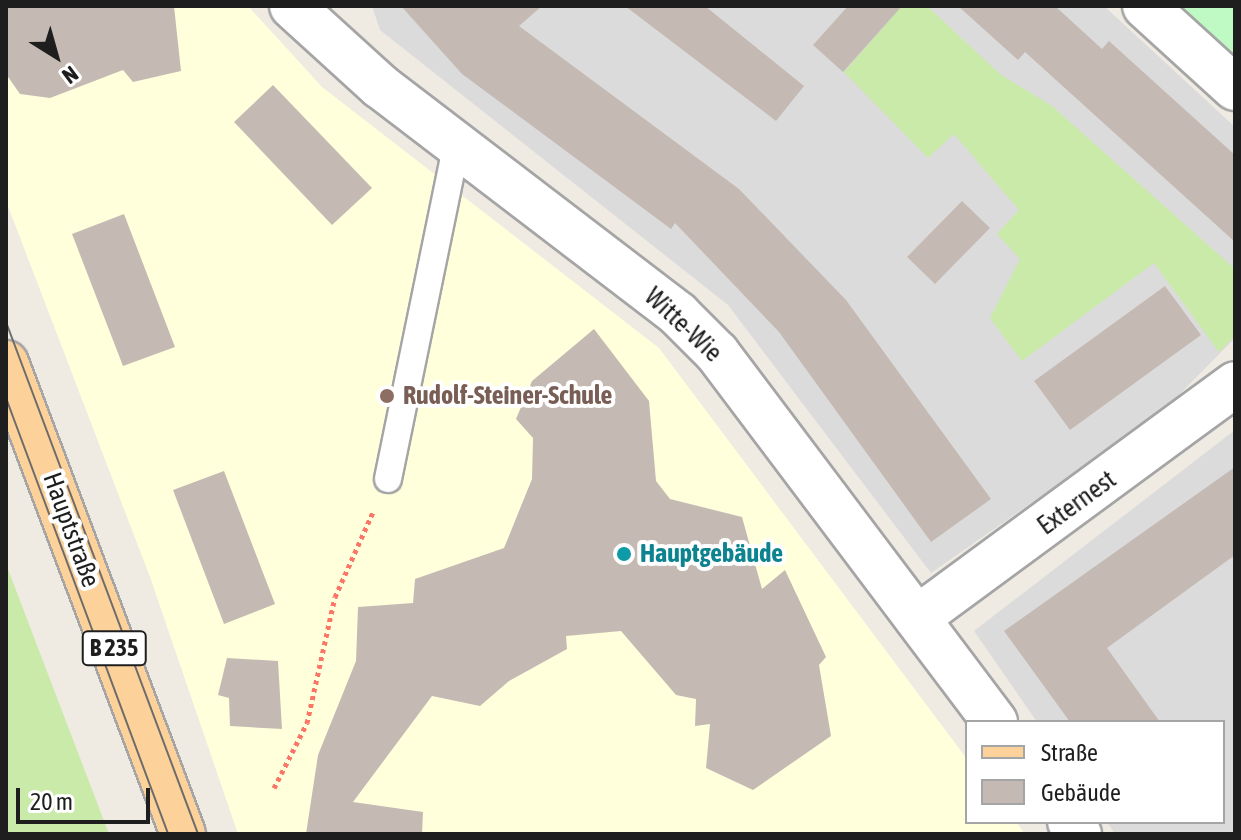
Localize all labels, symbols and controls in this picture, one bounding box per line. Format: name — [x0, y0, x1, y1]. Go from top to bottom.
north arrow — [16, 16, 96, 96]
text: N — [57, 61, 83, 89]
street label: Witte-Wie — [638, 281, 728, 369]
place label: Rudolf-Steiner-Schule — [403, 380, 612, 412]
marker: Rudolf-Steiner-Schule — [378, 387, 396, 405]
street label: Externest — [1032, 464, 1122, 542]
street label: Hauptstraße — [36, 469, 106, 591]
place label: Hauptgebäude — [640, 538, 783, 570]
marker: Hauptgebäude — [615, 545, 633, 563]
road number: B 235 — [80, 628, 148, 668]
legend — [965, 720, 1225, 824]
text: Straße — [1041, 739, 1098, 766]
scale bar — [20, 772, 154, 822]
text: Gebäude — [1041, 779, 1121, 806]
text: 20 m — [30, 788, 73, 815]

